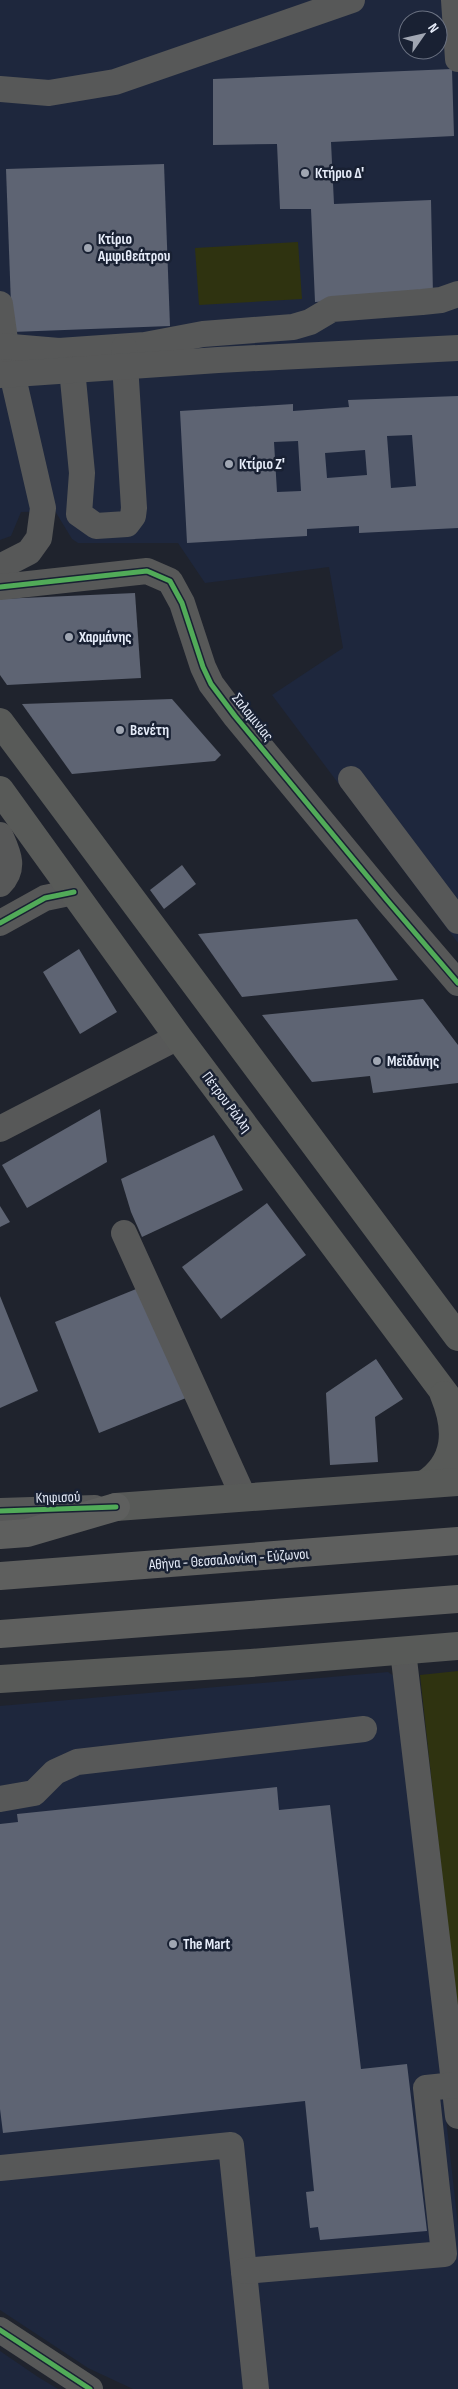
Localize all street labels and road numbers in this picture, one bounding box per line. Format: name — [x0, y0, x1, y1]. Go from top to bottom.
street label: Σαλαμινίας — [228, 689, 278, 745]
street label: Πέτρου Ράλλη — [197, 1068, 256, 1137]
street label: Κηφισού — [35, 1487, 81, 1508]
street label: Αθήνα - Θεσσαλονίκη - Εύζωνοι — [147, 1544, 310, 1575]

